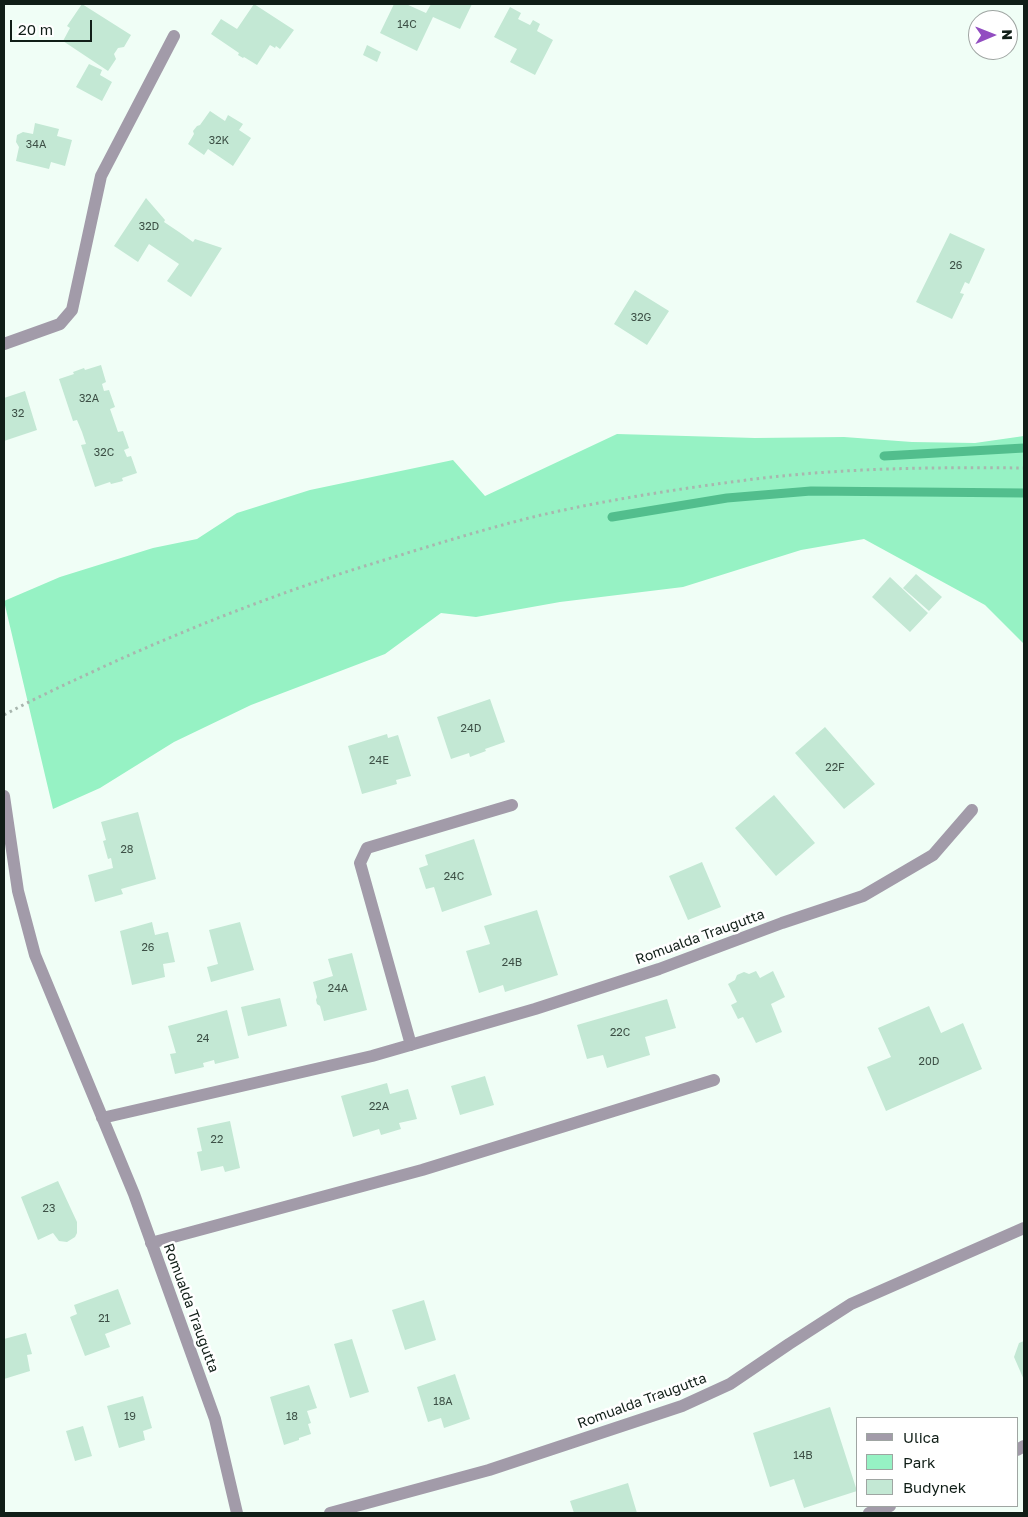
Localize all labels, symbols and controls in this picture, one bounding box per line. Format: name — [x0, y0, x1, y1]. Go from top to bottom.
scale bar — [12, 10, 95, 42]
north arrow — [968, 10, 1018, 60]
house number: 14C — [397, 18, 417, 32]
text: 20 m — [18, 20, 53, 38]
text: N — [999, 29, 1016, 40]
house number: 32K — [209, 134, 229, 148]
house number: 34A — [26, 138, 46, 152]
house number: 32D — [139, 220, 159, 234]
house number: 26 — [949, 259, 963, 273]
house number: 32G — [631, 311, 651, 325]
house number: 32A — [79, 392, 99, 406]
house number: 32 — [12, 407, 24, 421]
house number: 32C — [94, 446, 114, 460]
house number: 24D — [461, 722, 481, 736]
house number: 24E — [369, 754, 389, 768]
house number: 22F — [825, 761, 845, 775]
house number: 28 — [120, 843, 134, 857]
house number: 24C — [444, 870, 464, 884]
street label: Romualda Traugutta — [633, 906, 767, 968]
house number: 26 — [141, 941, 155, 955]
house number: 24B — [502, 956, 522, 970]
house number: 24A — [328, 982, 348, 996]
house number: 22C — [610, 1026, 630, 1040]
house number: 24 — [196, 1032, 210, 1046]
house number: 20D — [919, 1055, 939, 1069]
house number: 22A — [369, 1100, 389, 1114]
house number: 22 — [211, 1133, 223, 1147]
house number: 23 — [43, 1202, 55, 1216]
street label: Romualda Traugutta — [160, 1241, 222, 1375]
house number: 21 — [98, 1312, 110, 1326]
street label: Romualda Traugutta — [575, 1370, 709, 1432]
house number: 18A — [433, 1395, 453, 1409]
house number: 19 — [124, 1410, 136, 1424]
house number: 18 — [286, 1410, 298, 1424]
legend — [856, 1417, 1018, 1507]
text: Ulica — [903, 1428, 939, 1446]
house number: 14B — [793, 1449, 813, 1463]
text: Park — [903, 1453, 935, 1471]
text: Budynek — [903, 1478, 966, 1496]

